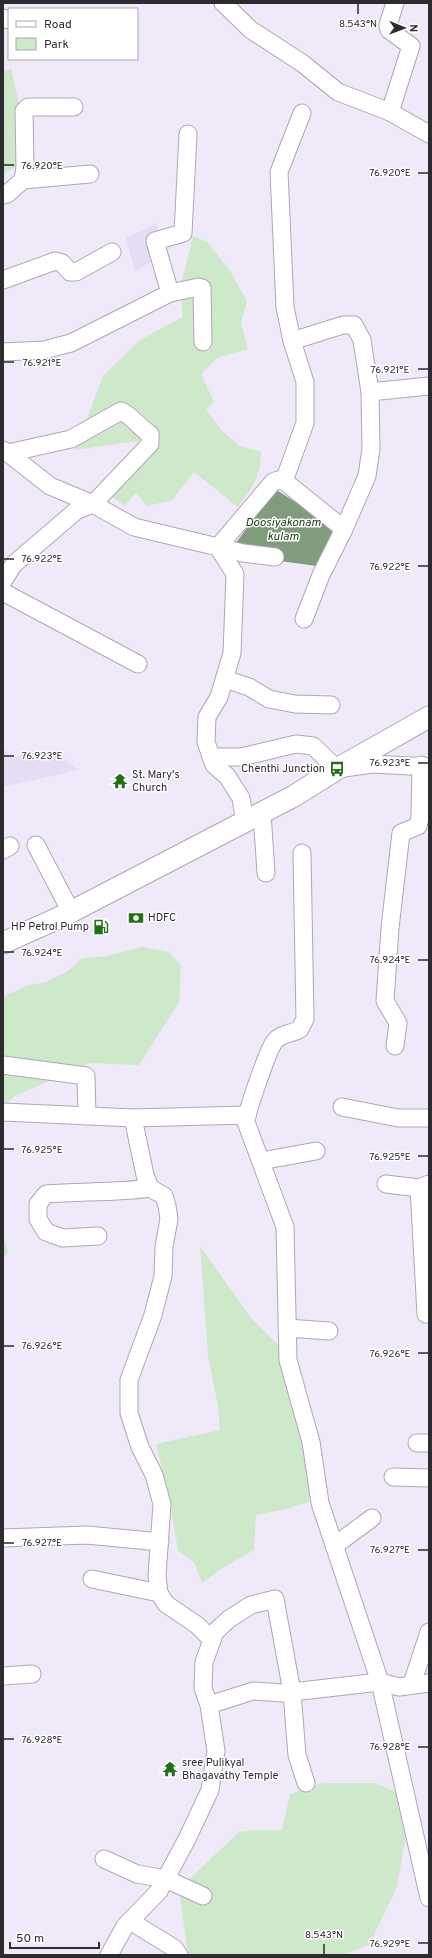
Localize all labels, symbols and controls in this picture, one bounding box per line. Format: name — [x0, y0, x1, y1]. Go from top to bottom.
legend — [8, 8, 138, 60]
north arrow — [384, 8, 424, 48]
text: Road — [44, 17, 72, 33]
text: 8.543°N — [339, 18, 377, 31]
text: N — [406, 24, 420, 32]
text: Park — [44, 37, 69, 53]
text: 76.920°E — [21, 160, 63, 173]
text: 76.920°E — [369, 167, 411, 180]
text: 76.921°E — [23, 357, 61, 370]
text: 76.921°E — [371, 364, 409, 377]
water label: Doosiyakonam kulam — [245, 515, 321, 545]
text: 76.922°E — [21, 553, 63, 566]
text: 76.922°E — [369, 561, 411, 574]
text: 76.923°E — [21, 750, 63, 763]
text: 76.923°E — [369, 757, 411, 770]
bus stop icon: Chenthi Junction — [328, 760, 346, 778]
place label: Chenthi Junction — [241, 762, 325, 776]
place label: St. Mary's Church — [132, 768, 180, 795]
temple icon: St. Mary's Church — [111, 772, 129, 790]
bank icon: HDFC — [127, 909, 145, 927]
place label: HDFC — [148, 911, 176, 925]
fuel station icon: HP Petrol Pump — [92, 918, 110, 936]
place label: HP Petrol Pump — [11, 920, 89, 934]
text: 76.924°E — [21, 947, 63, 960]
text: 76.924°E — [369, 954, 411, 967]
text: 76.925°E — [21, 1144, 63, 1157]
text: 76.925°E — [369, 1151, 411, 1164]
text: 76.926°E — [21, 1340, 63, 1353]
text: 76.926°E — [369, 1348, 411, 1361]
text: 76.927°E — [22, 1537, 62, 1550]
text: 76.927°E — [370, 1544, 410, 1557]
text: 76.928°E — [21, 1734, 63, 1747]
text: 76.928°E — [369, 1741, 411, 1754]
place label: sree Pulikyal Bhagavathy Temple — [182, 1756, 279, 1783]
temple icon: sree Pulikyal Bhagavathy Temple — [161, 1760, 179, 1778]
scale bar — [10, 1924, 99, 1950]
text: 8.543°N — [305, 1929, 343, 1942]
text: 50 m — [16, 1931, 44, 1947]
text: 76.929°E — [369, 1938, 411, 1951]

